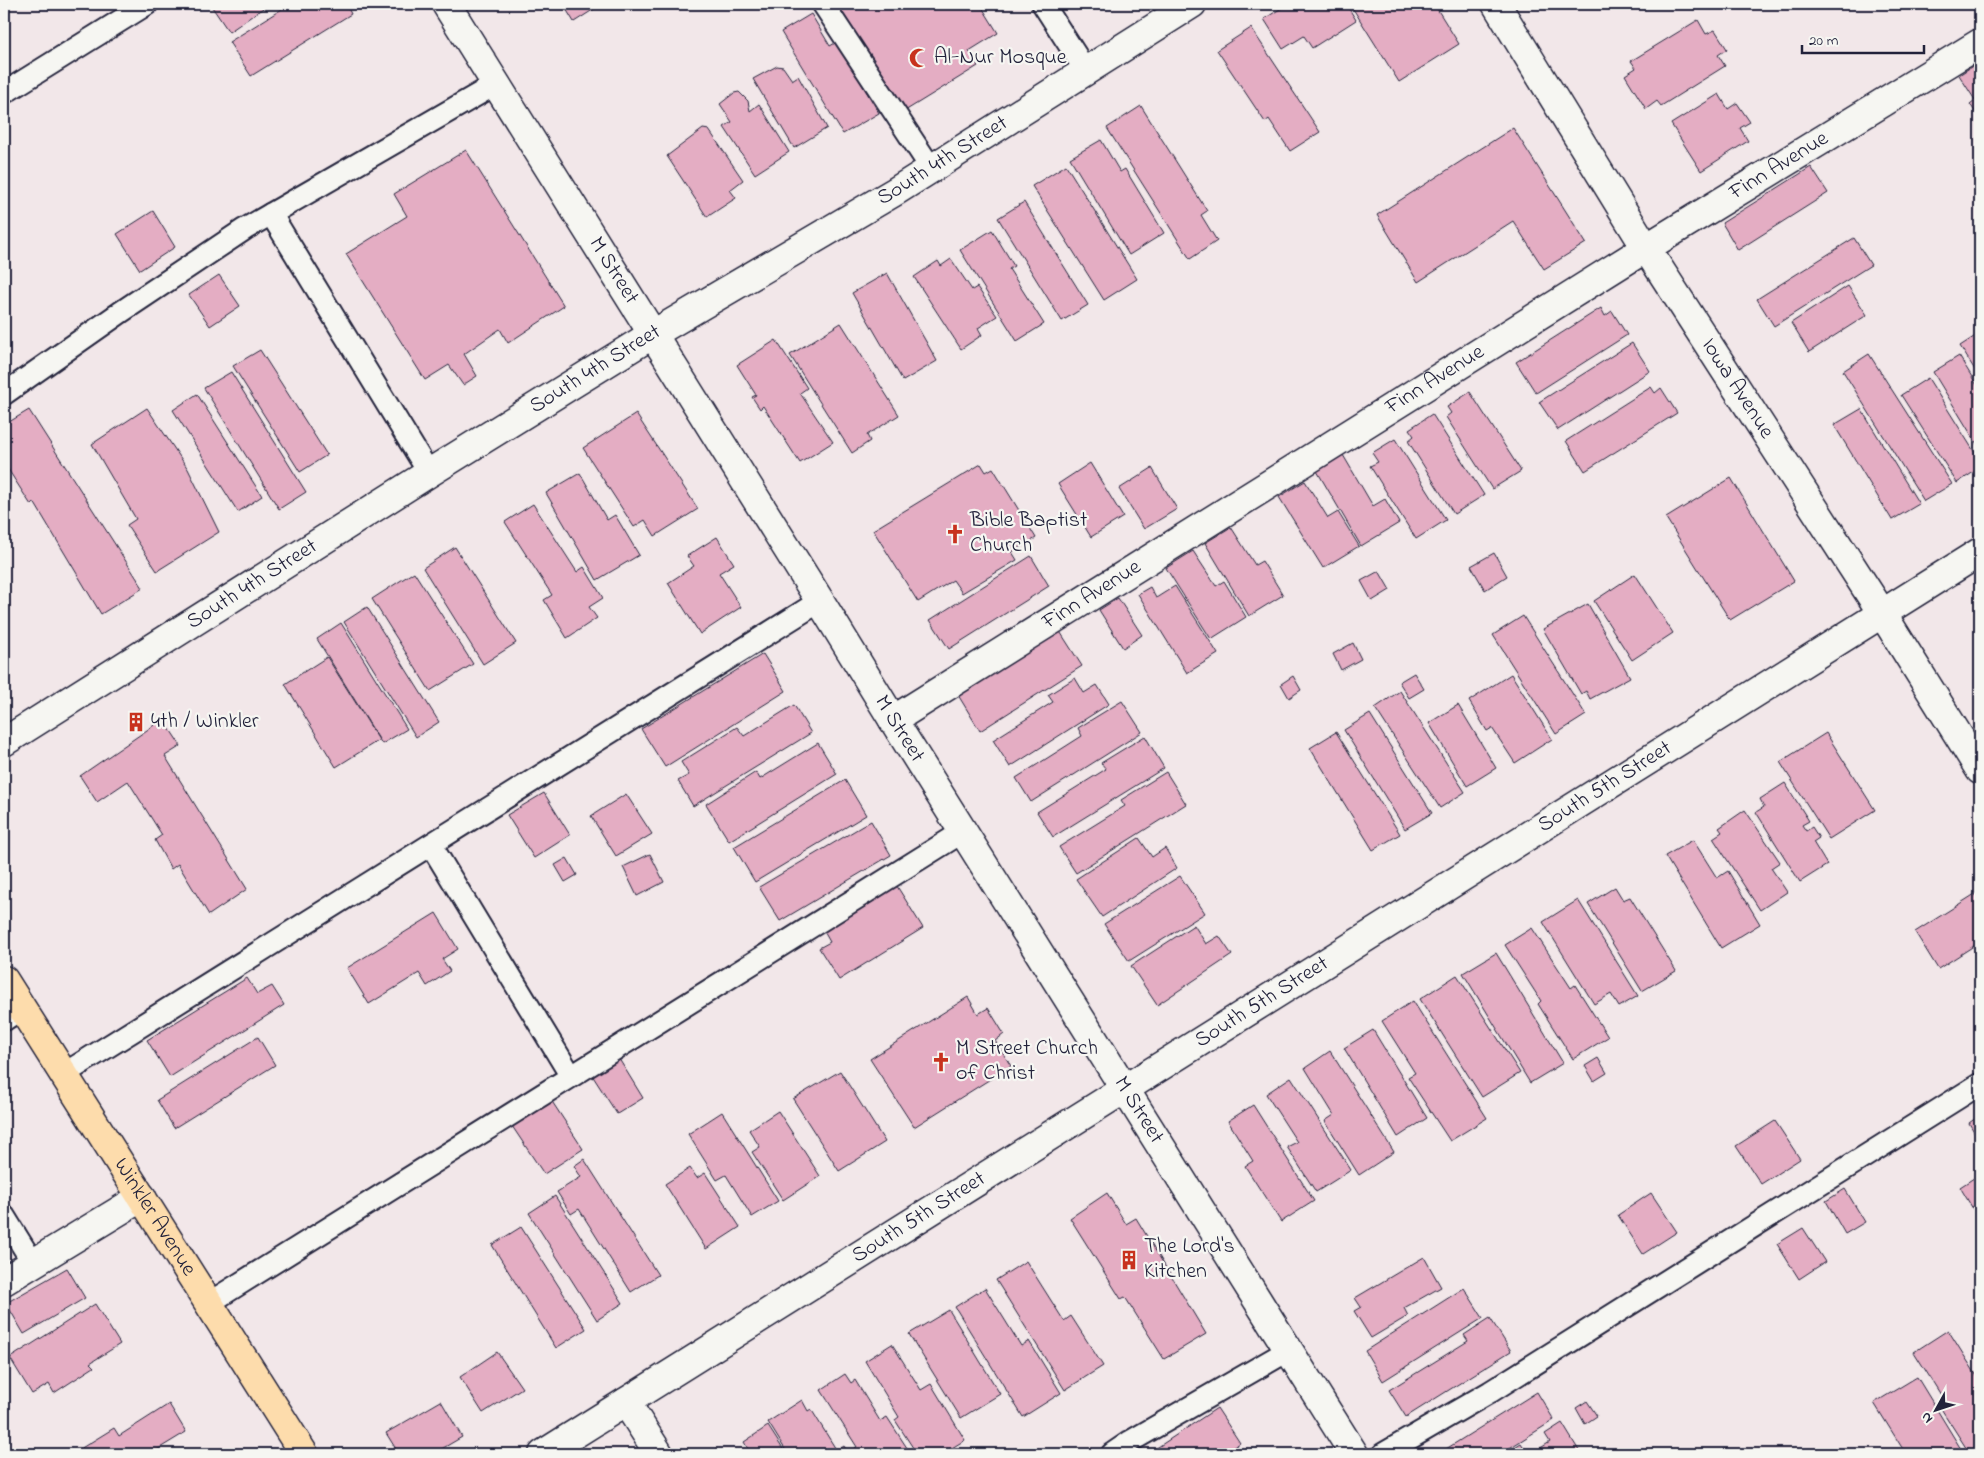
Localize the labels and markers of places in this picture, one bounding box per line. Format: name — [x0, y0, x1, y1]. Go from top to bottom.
place label: Al-Nur Mosque — [934, 42, 1067, 74]
mosque icon: Al-Nur Mosque — [908, 47, 930, 69]
place label: Bible Baptist Church — [969, 505, 1088, 562]
church icon: Bible Baptist Church — [944, 523, 966, 545]
place label: 4th / Winkler — [151, 706, 259, 738]
building icon: 4th / Winkler — [125, 711, 147, 733]
place label: M Street Church of Christ — [956, 1033, 1098, 1090]
church icon: M Street Church of Christ — [930, 1051, 952, 1073]
place label: The Lord's Kitchen — [1144, 1231, 1235, 1288]
building icon: The Lord's Kitchen — [1118, 1249, 1140, 1271]

